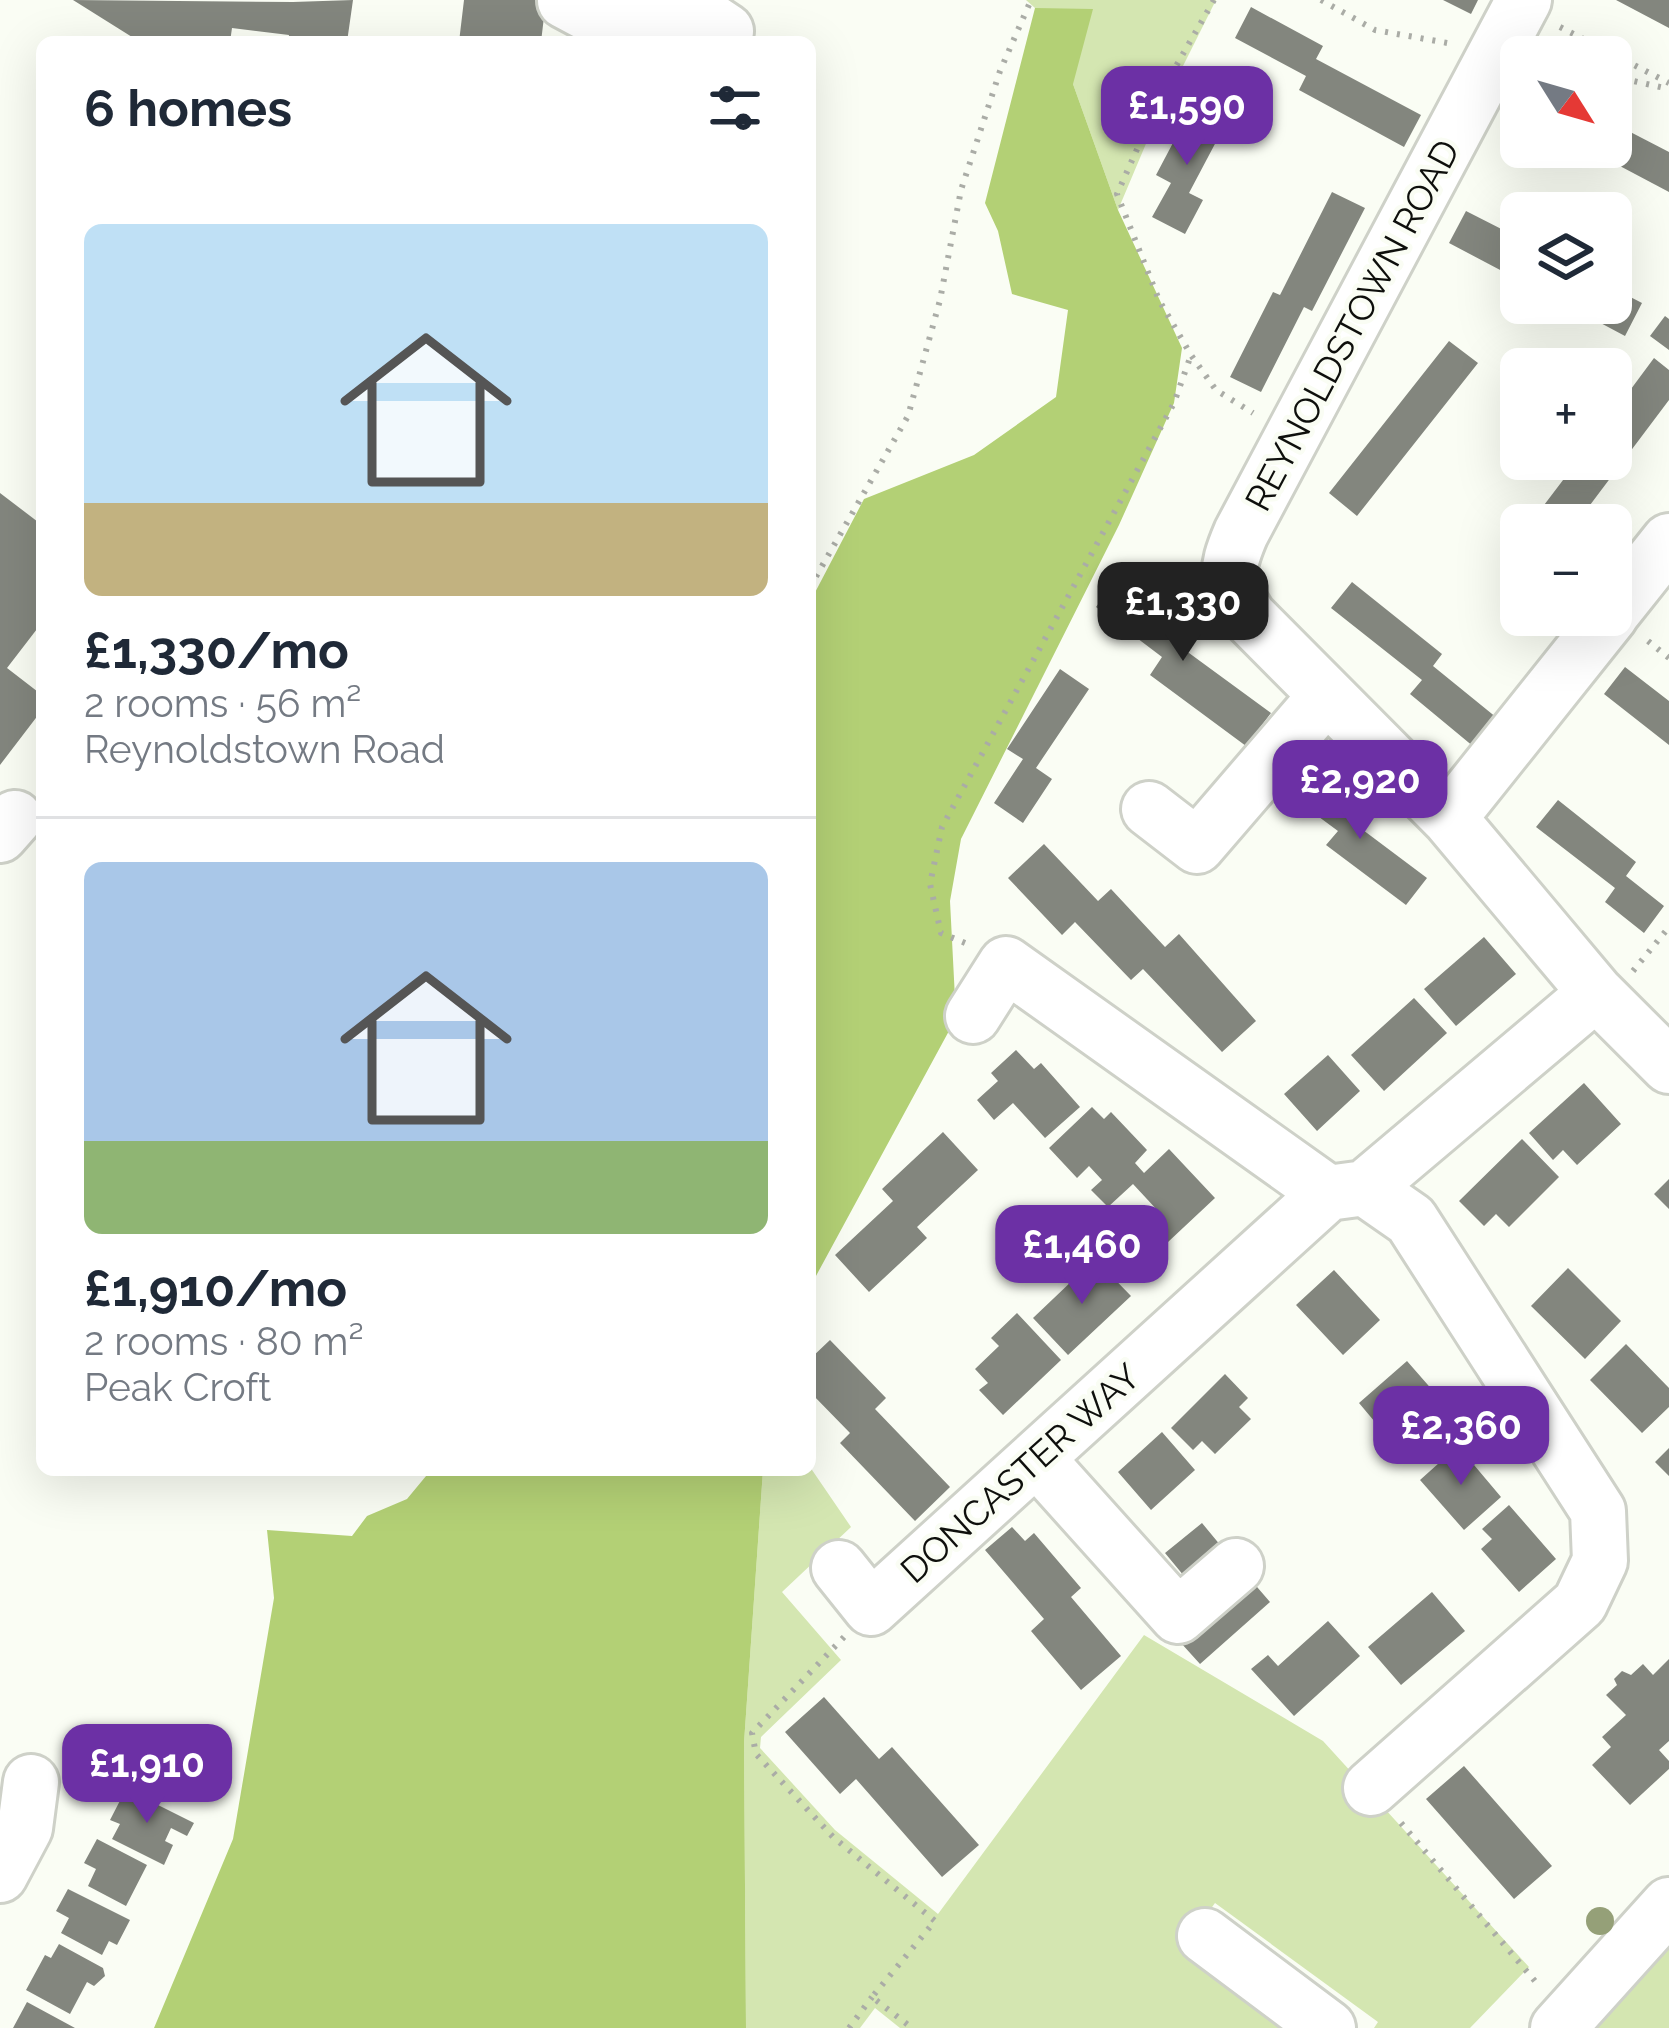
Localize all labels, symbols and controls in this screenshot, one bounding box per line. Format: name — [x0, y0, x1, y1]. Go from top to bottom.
north arrow — [1500, 36, 1632, 168]
map controls — [1500, 36, 1632, 636]
pin: £1,590 — [1089, 66, 1285, 168]
icon: filters — [702, 75, 768, 141]
text: 6 homes — [84, 78, 292, 138]
text: £1,590 — [1128, 82, 1246, 128]
street label: REYNOLDSTOWN ROAD — [1236, 133, 1468, 517]
button: layers — [1500, 192, 1632, 324]
icon: home — [318, 302, 534, 518]
button: + — [1500, 348, 1632, 480]
button: − — [1500, 504, 1632, 636]
pin: £1,330 — [1085, 562, 1281, 664]
text: £1,330 — [1124, 578, 1242, 624]
text: £1,330/mo — [84, 620, 349, 680]
text: 2 rooms · 56 m² — [84, 680, 361, 726]
text: Reynoldstown Road — [84, 726, 445, 772]
pin: £2,920 — [1262, 740, 1458, 842]
text: £2,920 — [1299, 756, 1421, 802]
icon: home — [318, 940, 534, 1156]
pin: £1,460 — [984, 1205, 1180, 1307]
text: £1,460 — [1022, 1221, 1142, 1267]
text: £1,910/mo — [84, 1258, 347, 1318]
text: 2 rooms · 80 m² — [84, 1318, 364, 1364]
street label: DONCASTER WAY — [892, 1355, 1148, 1591]
text: Peak Croft — [84, 1364, 271, 1410]
pin: £2,360 — [1363, 1386, 1559, 1488]
text: £2,360 — [1400, 1402, 1522, 1448]
pin: £1,910 — [49, 1724, 245, 1826]
text: £1,910 — [89, 1740, 205, 1786]

